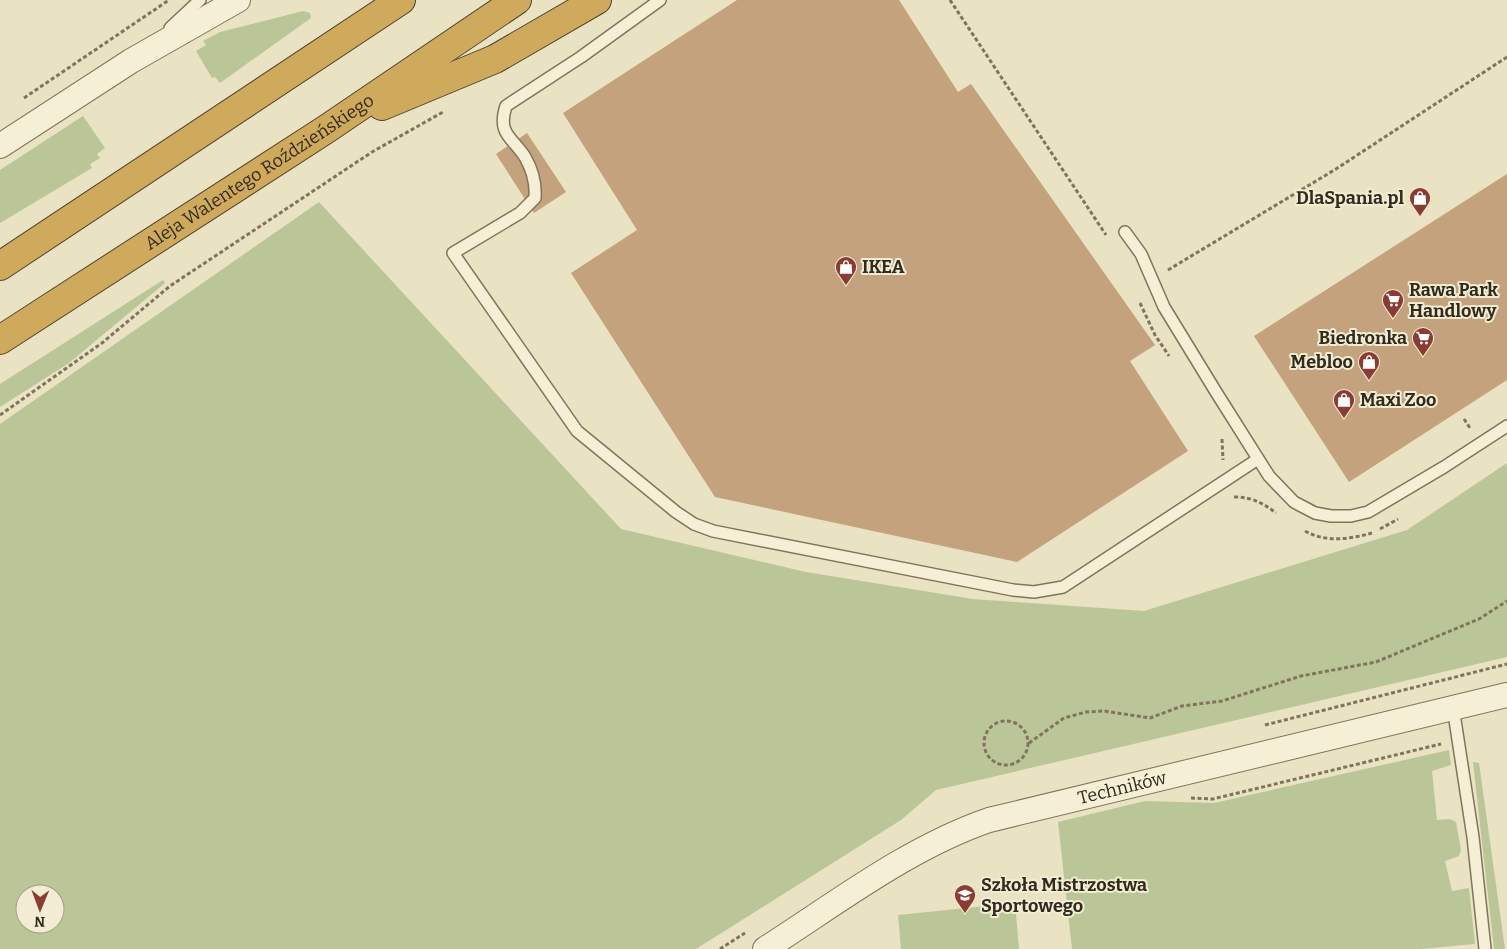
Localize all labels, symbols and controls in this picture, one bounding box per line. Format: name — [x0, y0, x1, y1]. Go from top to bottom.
street label: Aleja Walentego Roździeńskiego — [140, 89, 378, 255]
shop icon: DlaSpania.pl — [1408, 186, 1432, 217]
place label: DlaSpania.pl — [1296, 187, 1404, 209]
shop icon: IKEA — [834, 255, 858, 286]
place label: IKEA — [862, 256, 905, 278]
place label: Rawa Park Handlowy — [1409, 279, 1498, 322]
supermarket icon: Rawa Park Handlowy — [1381, 288, 1405, 319]
supermarket icon: Biedronka — [1411, 326, 1435, 357]
place label: Biedronka — [1319, 327, 1407, 349]
shop icon: Mebloo — [1357, 350, 1381, 381]
place label: Mebloo — [1291, 351, 1353, 373]
shop icon: Maxi Zoo — [1332, 388, 1356, 419]
place label: Maxi Zoo — [1360, 389, 1436, 411]
street label: Techników — [1075, 766, 1169, 809]
place label: Szkoła Mistrzostwa Sportowego — [981, 874, 1147, 917]
school or university icon: Szkoła Mistrzostwa Sportowego — [953, 883, 977, 914]
north arrow — [15, 884, 65, 934]
text: N — [34, 913, 45, 930]

